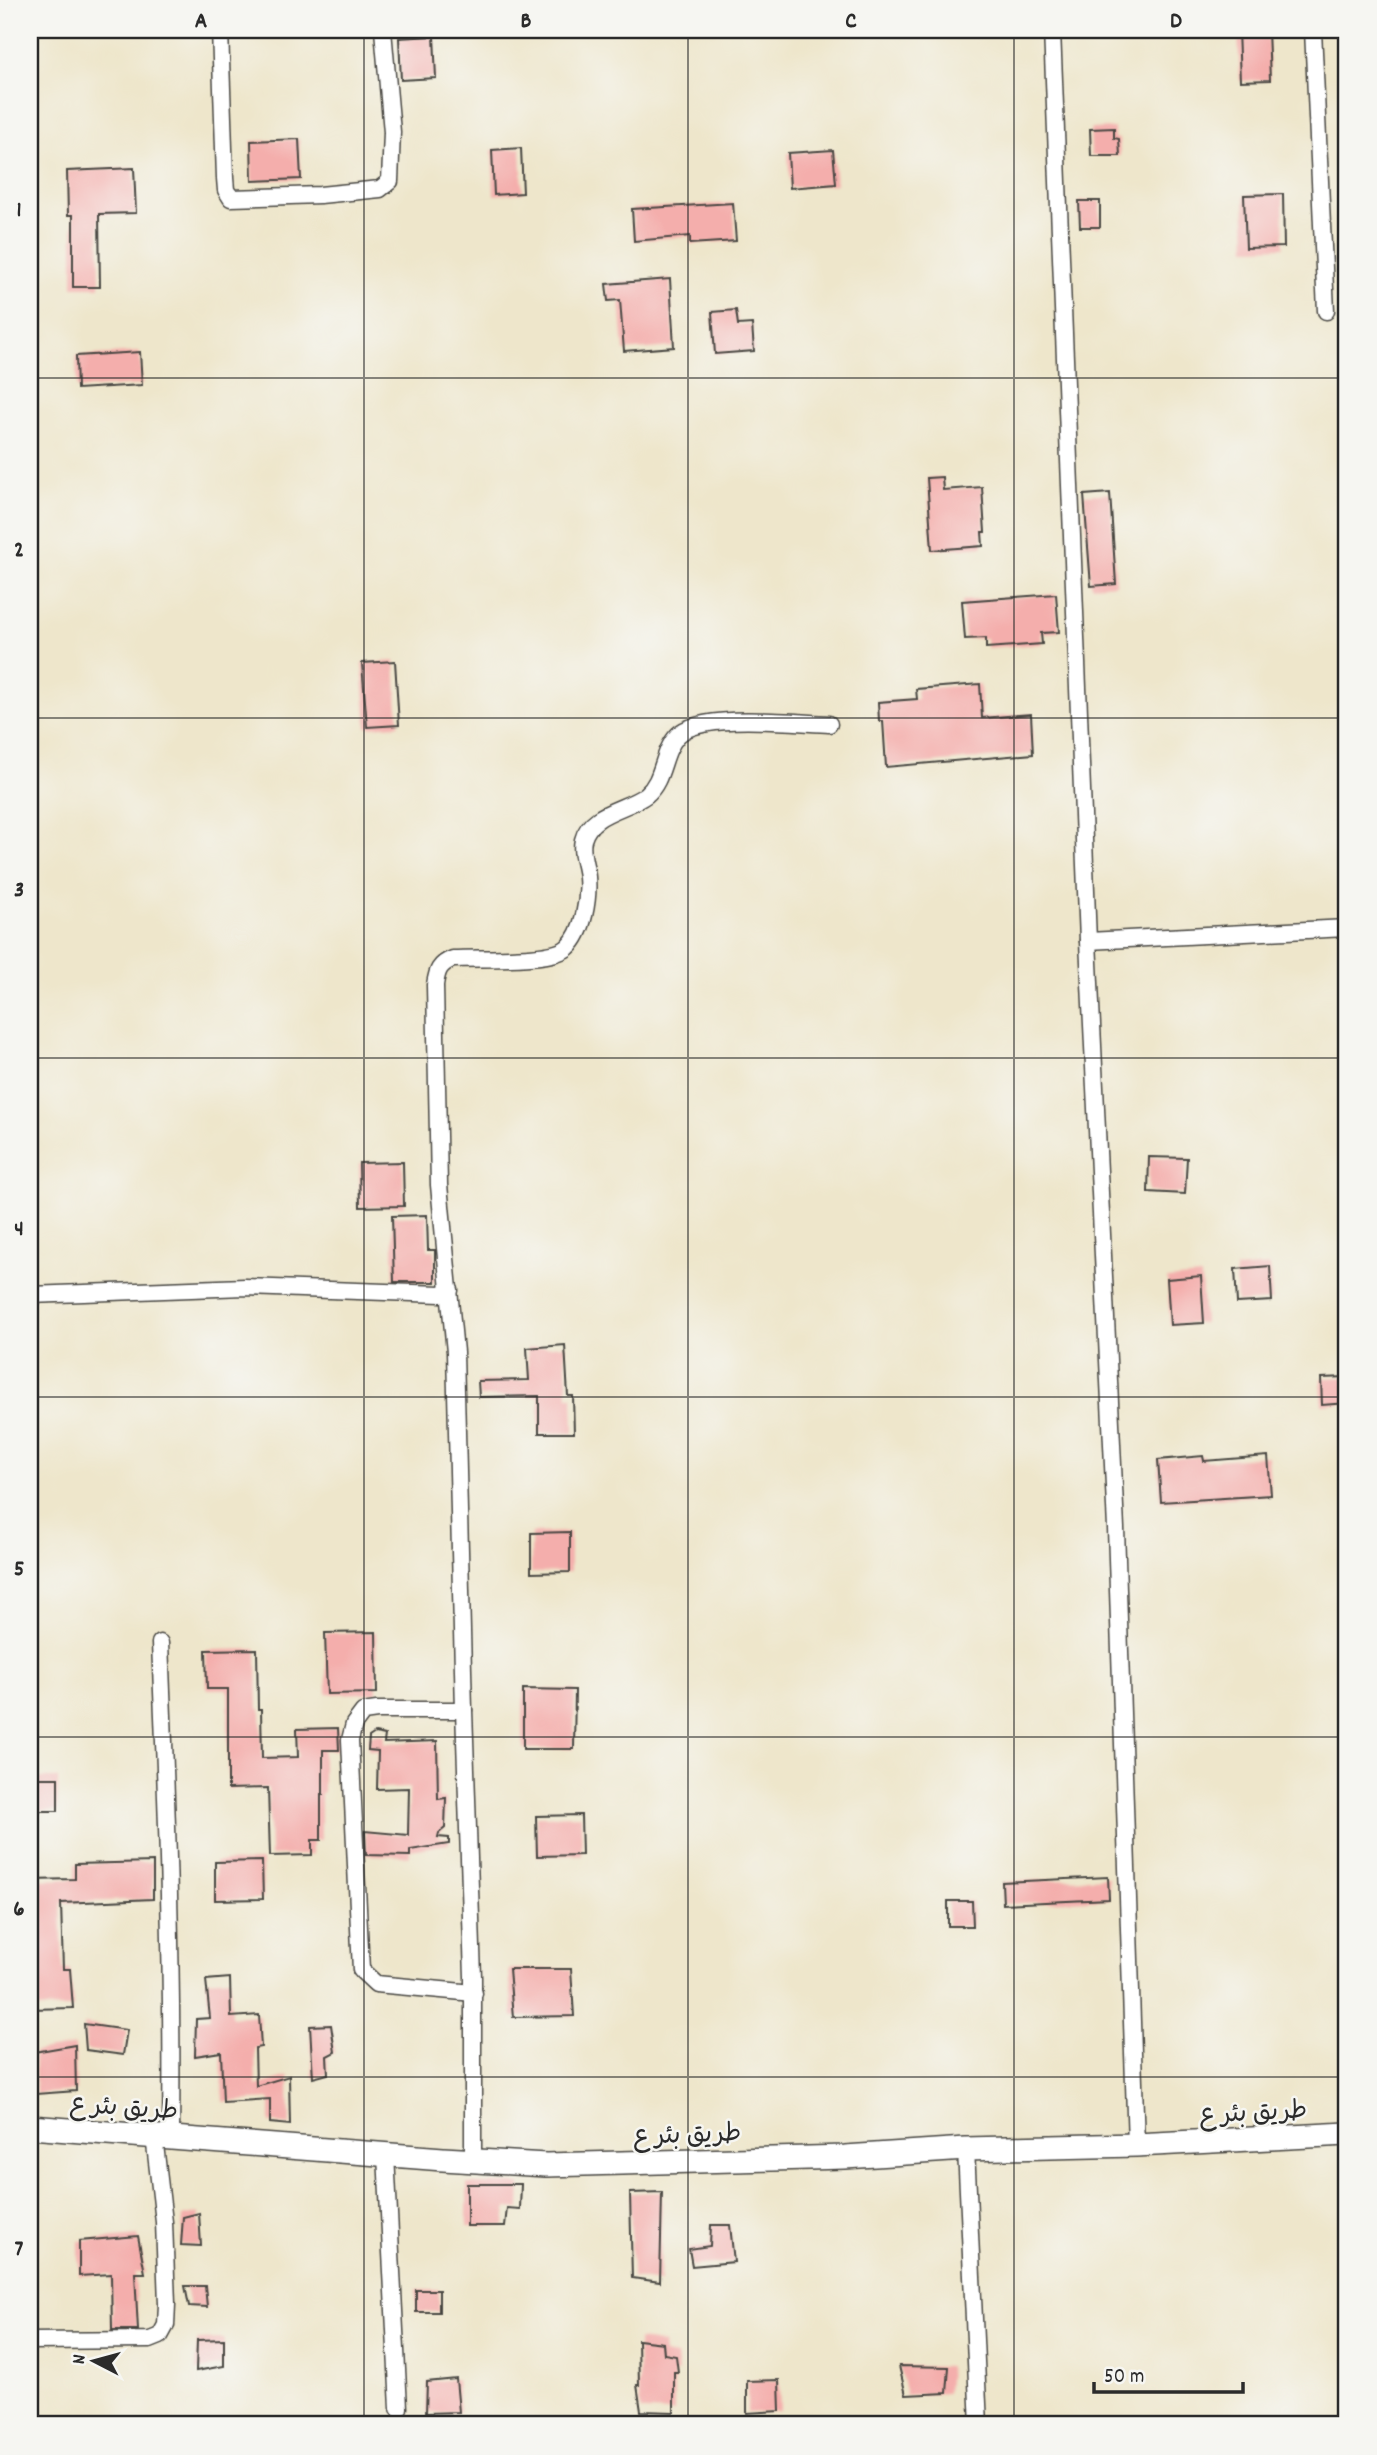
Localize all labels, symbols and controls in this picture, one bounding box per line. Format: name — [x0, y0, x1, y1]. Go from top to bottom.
text: A — [195, 6, 207, 39]
text: B — [521, 6, 532, 39]
text: C — [845, 6, 857, 39]
text: D — [1170, 6, 1182, 39]
text: 1 — [16, 195, 22, 228]
text: 2 — [14, 535, 24, 568]
text: 3 — [14, 875, 24, 908]
text: 4 — [14, 1214, 24, 1247]
text: 5 — [14, 1554, 24, 1587]
text: 6 — [13, 1894, 25, 1927]
street label: طريق بئر ع — [68, 2087, 179, 2132]
street label: طريق بئر ع — [1198, 2093, 1308, 2136]
street label: طريق بئر ع — [632, 2116, 742, 2157]
text: 7 — [15, 2234, 24, 2267]
north arrow — [60, 2326, 130, 2396]
scale bar — [1094, 2350, 1242, 2394]
text: N — [67, 2354, 94, 2366]
text: 50 m — [1104, 2363, 1144, 2393]

